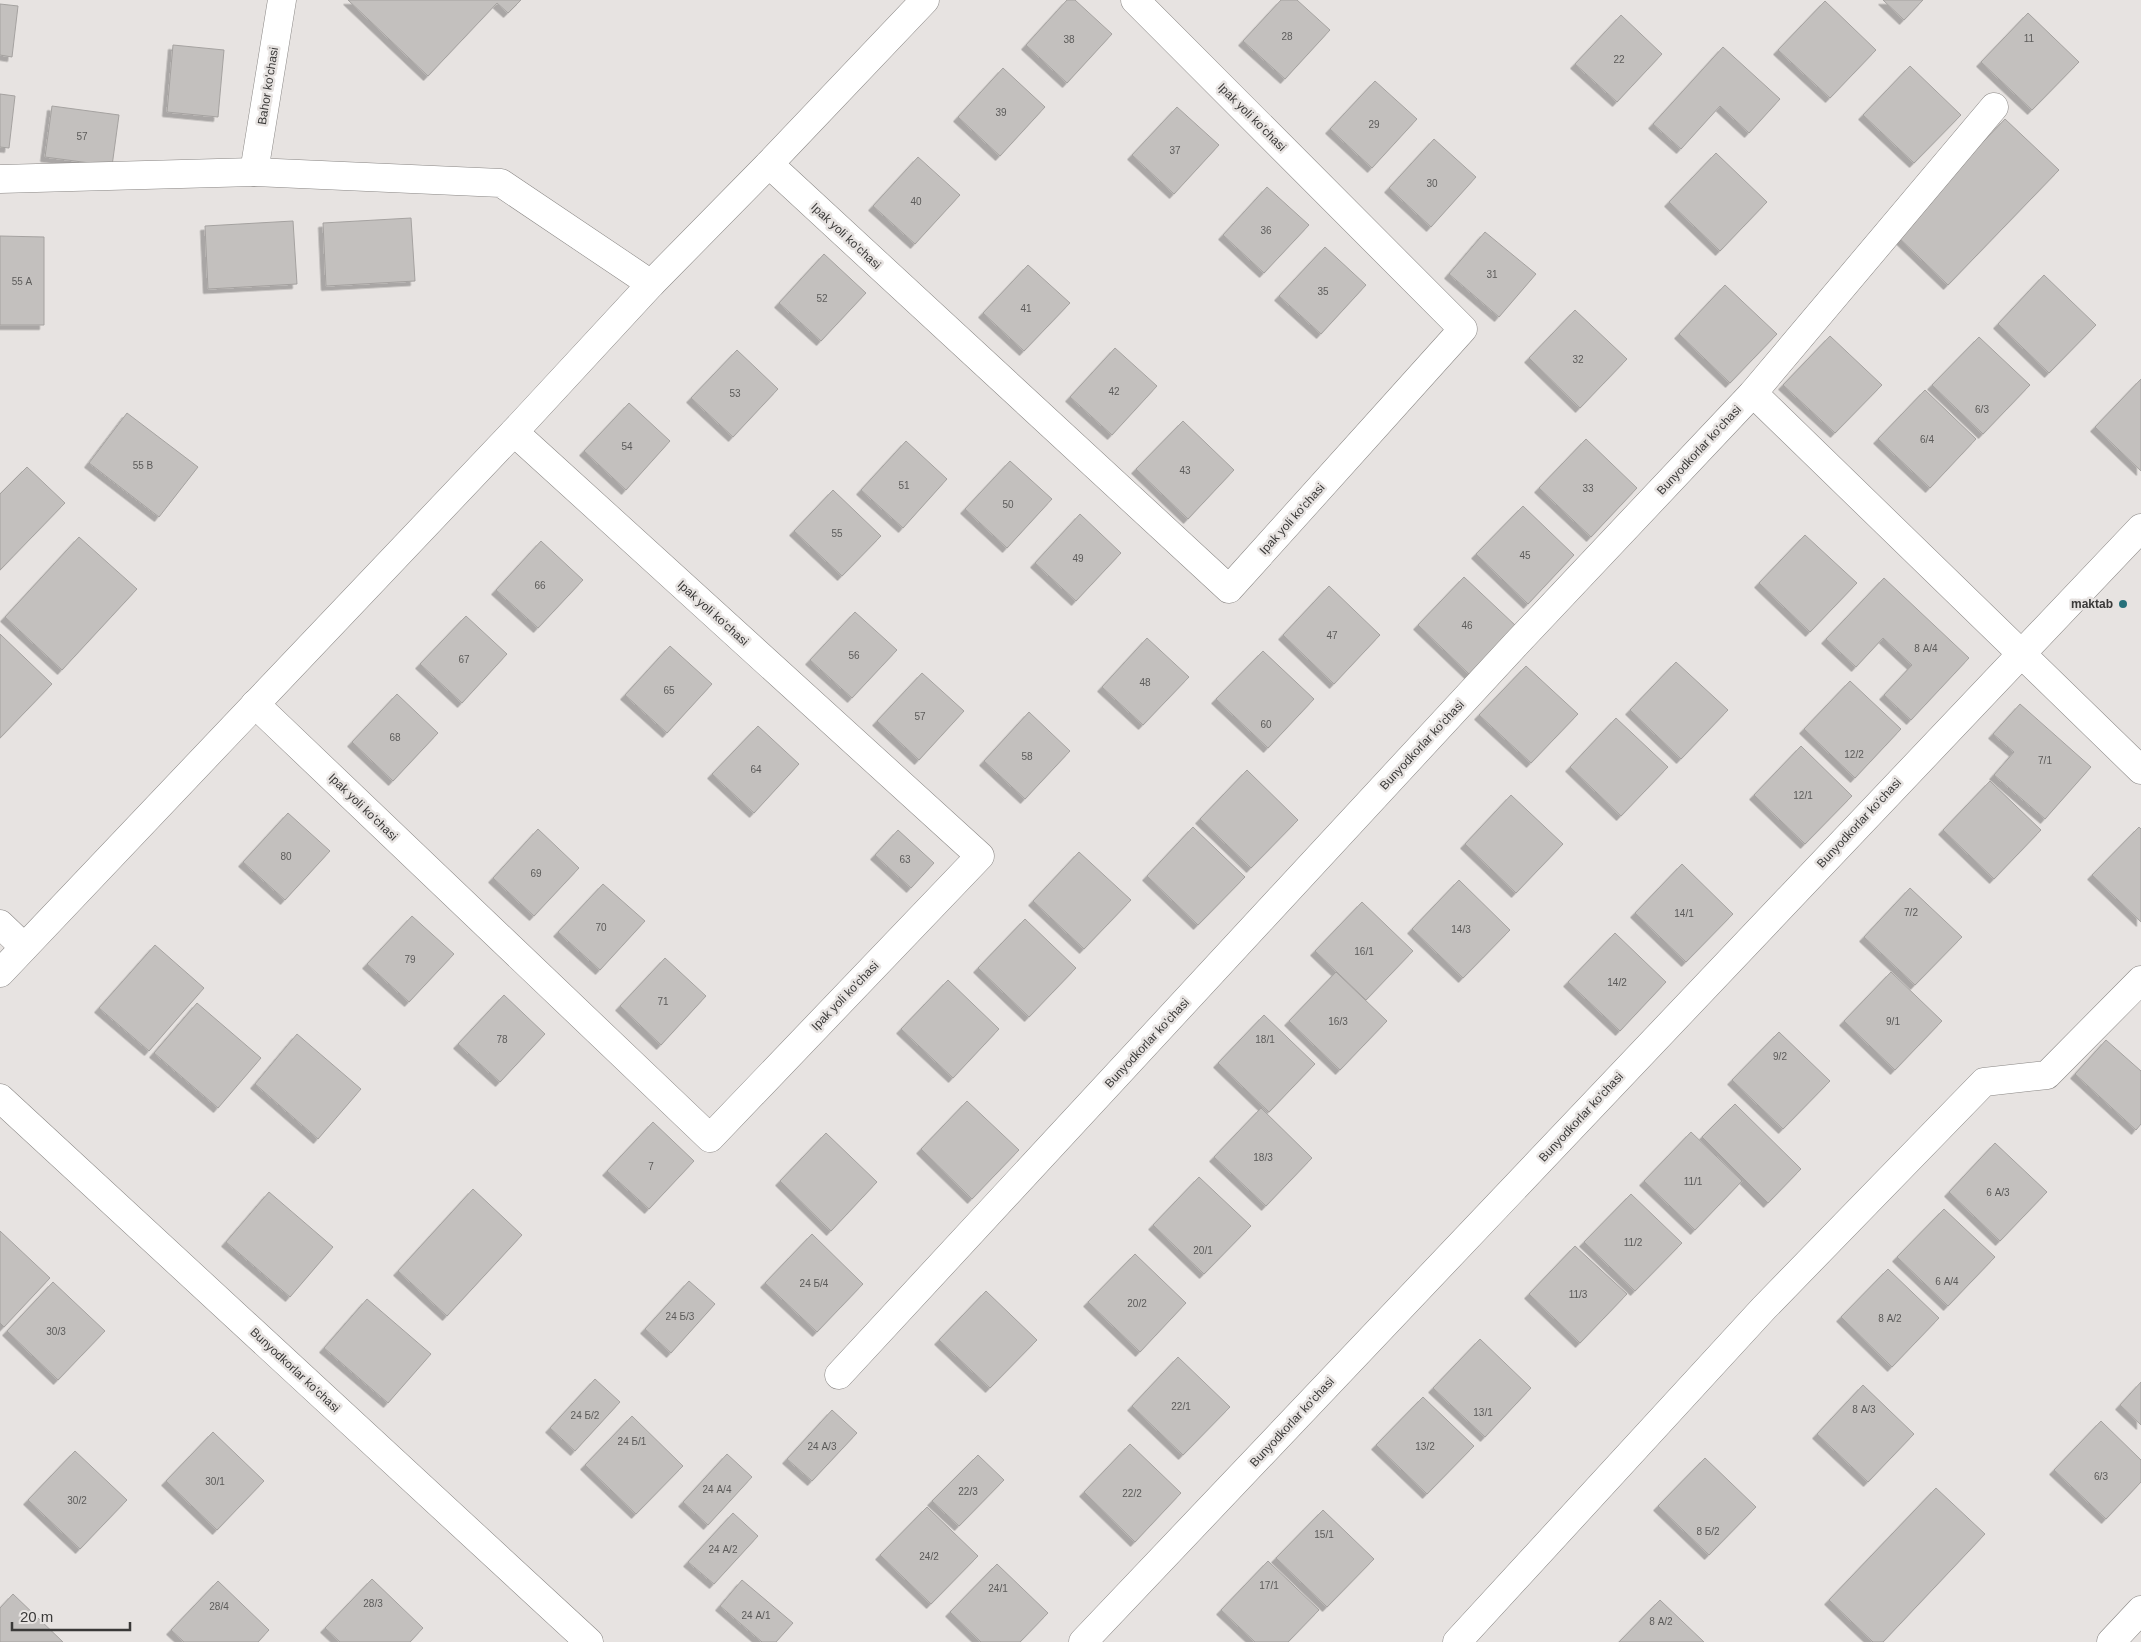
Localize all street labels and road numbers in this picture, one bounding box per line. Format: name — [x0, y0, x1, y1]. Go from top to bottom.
street label: Bahor ko'chasi — [255, 46, 281, 126]
street label: Ipak yoli ko'chasi — [1215, 80, 1289, 154]
street label: Ipak yoli ko'chasi — [808, 200, 884, 272]
street label: Bunyodkorlar ko'chasi — [1654, 402, 1744, 498]
street label: Ipak yoli ko'chasi — [1257, 481, 1327, 557]
street label: Ipak yoli ko'chasi — [675, 578, 751, 648]
street label: Bunyodkorlar ko'chasi — [1377, 697, 1467, 793]
street label: Ipak yoli ko'chasi — [326, 771, 400, 843]
street label: Bunyodkorlar ko'chasi — [1814, 775, 1904, 871]
street label: Ipak yoli ko'chasi — [809, 959, 881, 1033]
street label: Bunyodkorlar ko'chasi — [1102, 995, 1192, 1091]
street label: Bunyodkorlar ko'chasi — [1536, 1069, 1626, 1165]
street label: Bunyodkorlar ko'chasi — [247, 1325, 343, 1415]
street label: Bunyodkorlar ko'chasi — [1247, 1374, 1337, 1470]

